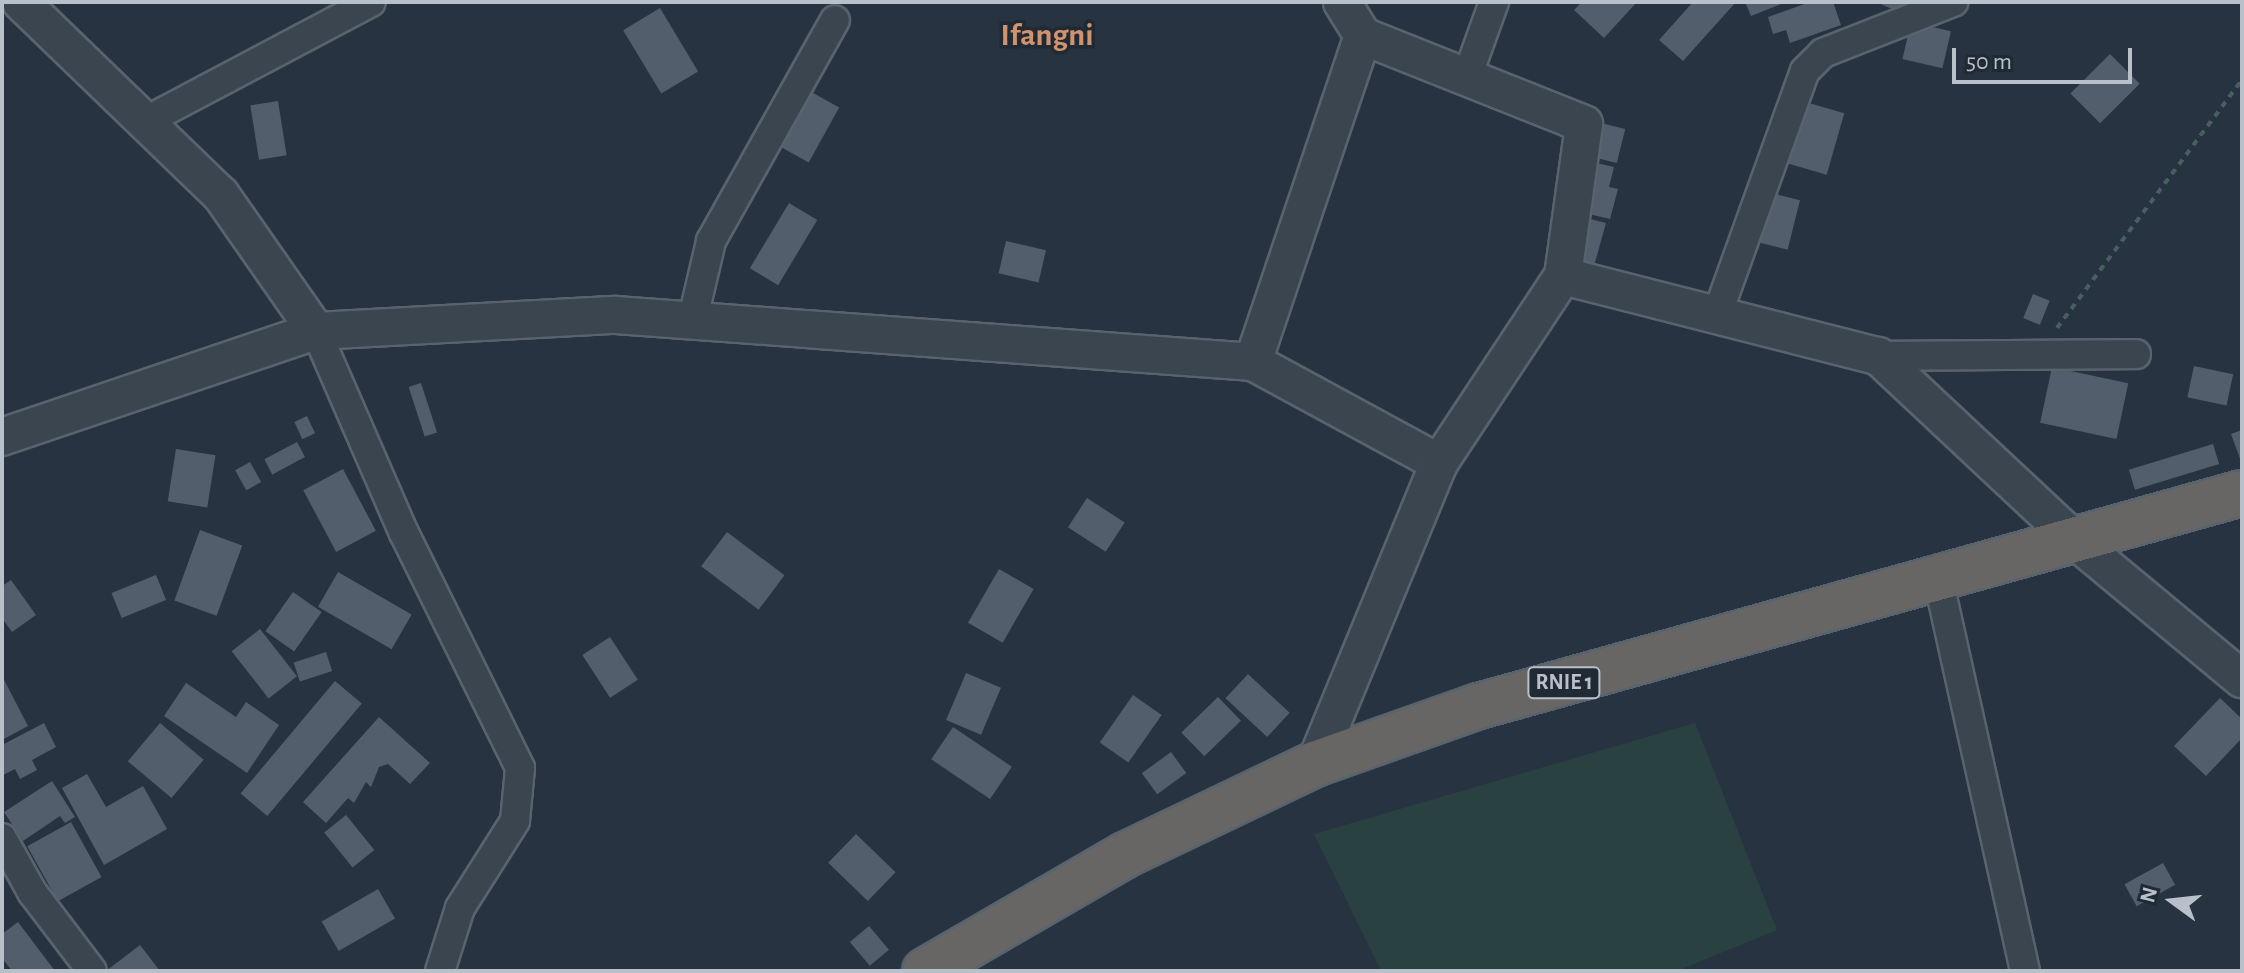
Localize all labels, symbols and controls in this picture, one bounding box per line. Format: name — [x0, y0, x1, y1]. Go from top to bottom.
district label: Ifangni — [1000, 16, 1094, 54]
scale bar — [1956, 32, 2136, 82]
text: 50 m — [1966, 50, 2012, 74]
road number: RNIE 1 — [1526, 665, 1602, 701]
north arrow — [2132, 861, 2212, 941]
text: N — [2136, 885, 2161, 905]

